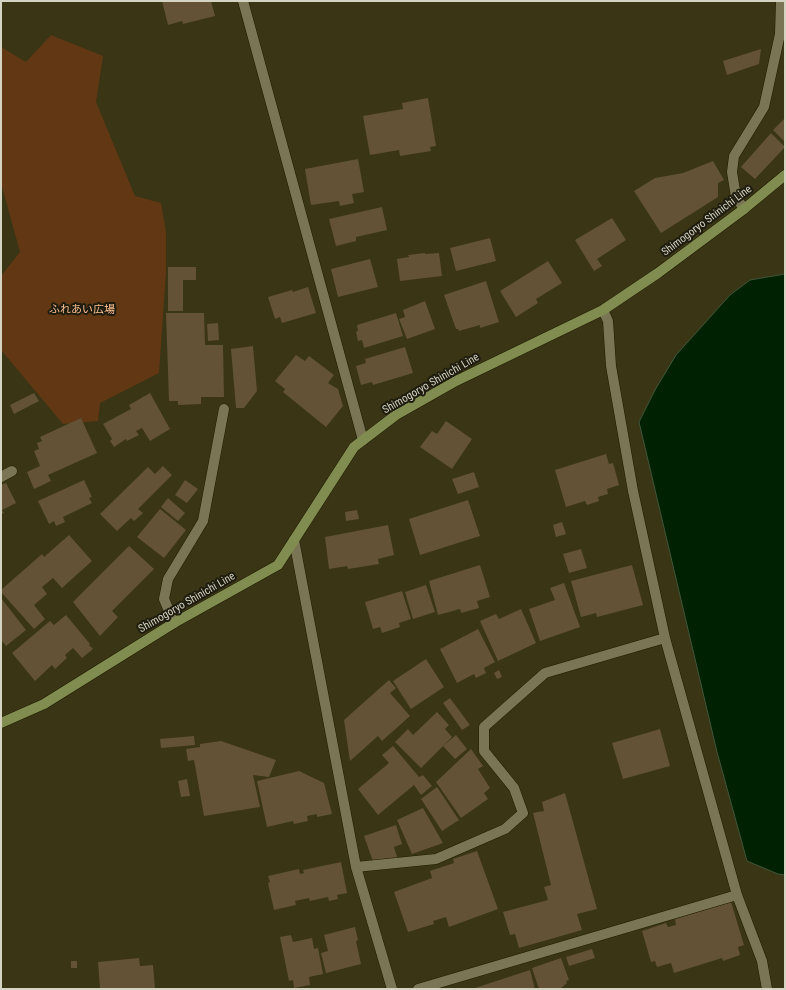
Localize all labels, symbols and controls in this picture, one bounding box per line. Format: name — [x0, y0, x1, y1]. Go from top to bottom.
street label: Shimogoryo Shinichi Line — [659, 183, 755, 259]
park label: ふれあい広場 — [49, 303, 115, 317]
street label: Shimogoryo Shinichi Line — [380, 351, 482, 417]
street label: Shimogoryo Shinichi Line — [136, 570, 238, 636]

